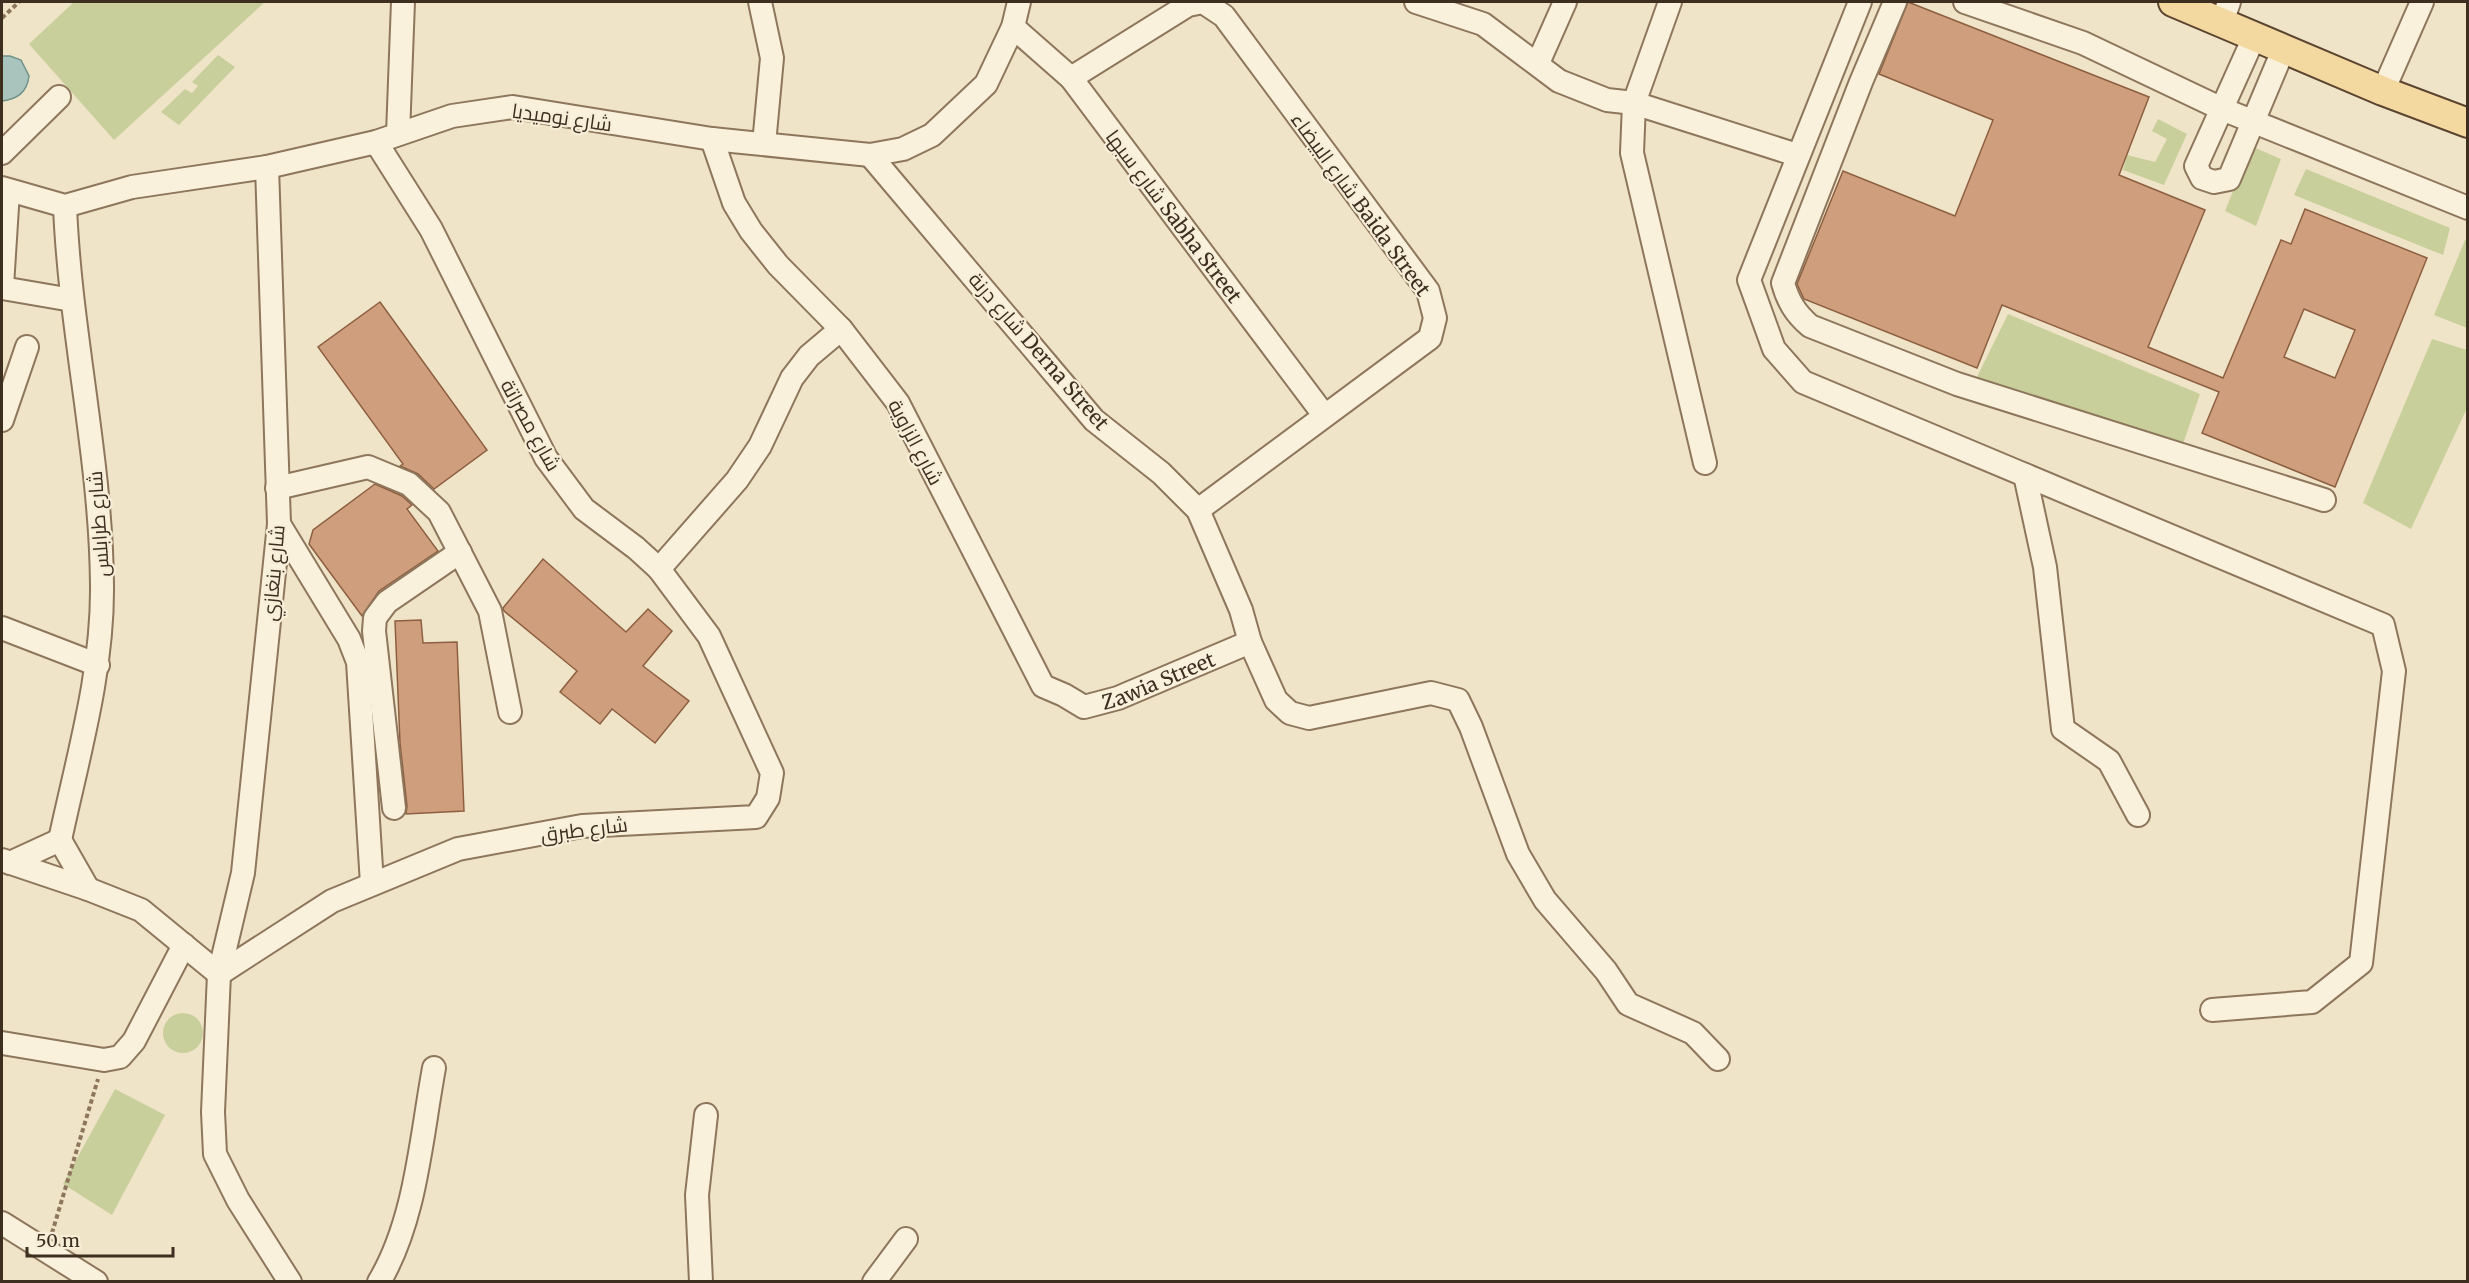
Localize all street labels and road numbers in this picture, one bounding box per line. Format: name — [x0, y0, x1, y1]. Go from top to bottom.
street label: شارع نوميديا — [510, 98, 614, 138]
street label: شارع البيضاء Baida Street — [1284, 107, 1436, 302]
street label: شارع سبها Sabha Street — [1099, 125, 1247, 309]
street label: شارع درنة Derna Street — [962, 267, 1114, 436]
street label: شارع مصراتة — [494, 375, 566, 476]
street label: شارع الزاوية — [881, 395, 949, 490]
street label: شارع طرابلس — [82, 470, 116, 578]
street label: شارع بنغازي — [256, 524, 294, 623]
street label: Zawia Street — [1099, 646, 1219, 714]
street label: شارع طبرق — [539, 811, 629, 849]

